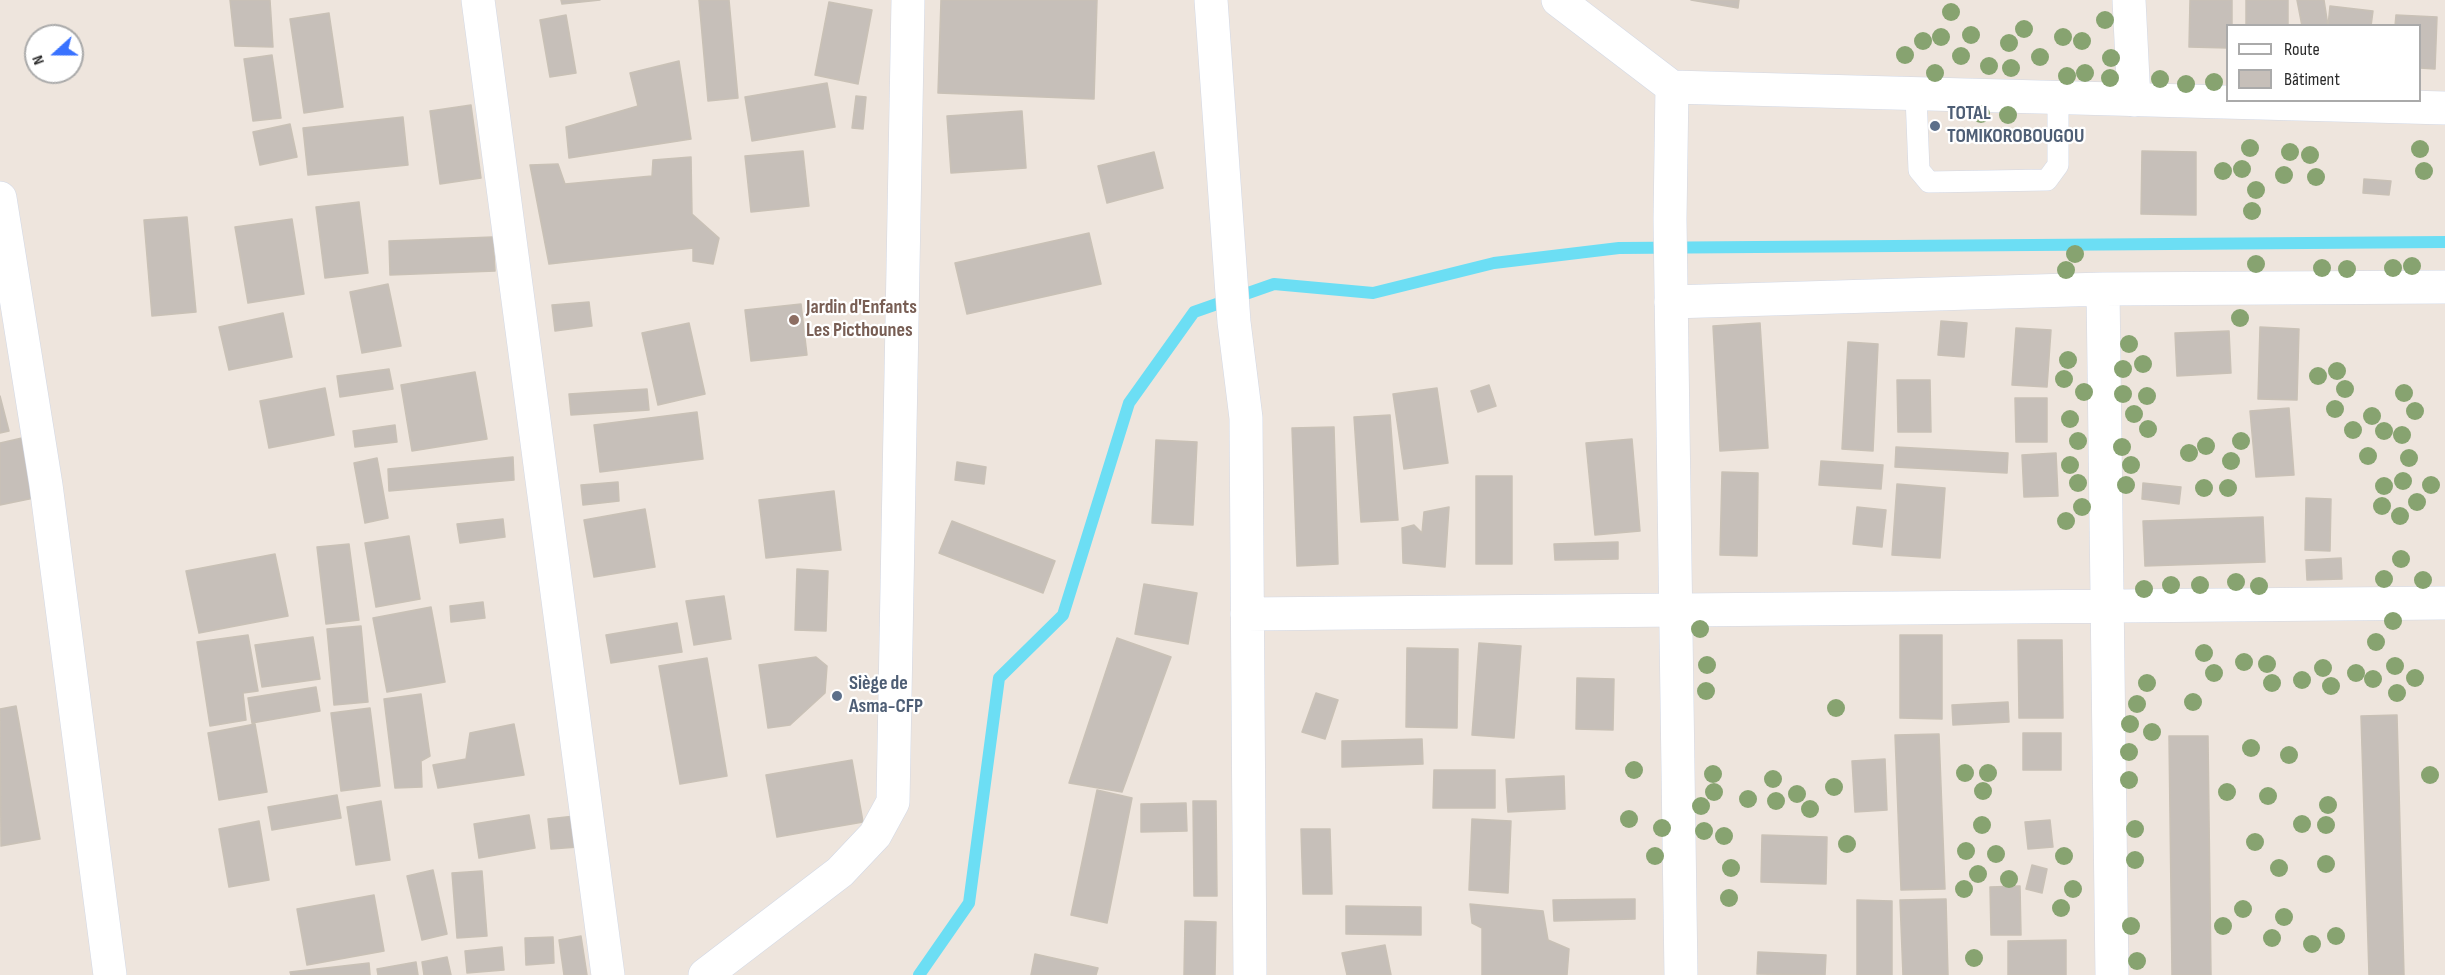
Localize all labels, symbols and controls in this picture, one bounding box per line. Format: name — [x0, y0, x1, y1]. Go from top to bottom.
north arrow — [24, 24, 84, 84]
legend — [2226, 24, 2421, 102]
text: Route — [2284, 39, 2320, 60]
text: N — [28, 53, 49, 67]
text: Bâtiment — [2284, 69, 2340, 90]
place label: TOTAL TOMIKOROBOUGOU — [1947, 102, 2084, 149]
marker: TOTAL TOMIKOROBOUGOU — [1928, 119, 1942, 133]
place label: Jardin d'Enfants Les Picthounes — [806, 296, 917, 343]
marker: Jardin d'Enfants Les Picthounes — [787, 313, 801, 327]
place label: Siège de Asma-CFP — [849, 672, 923, 719]
marker: Siège de Asma-CFP — [830, 689, 844, 703]

